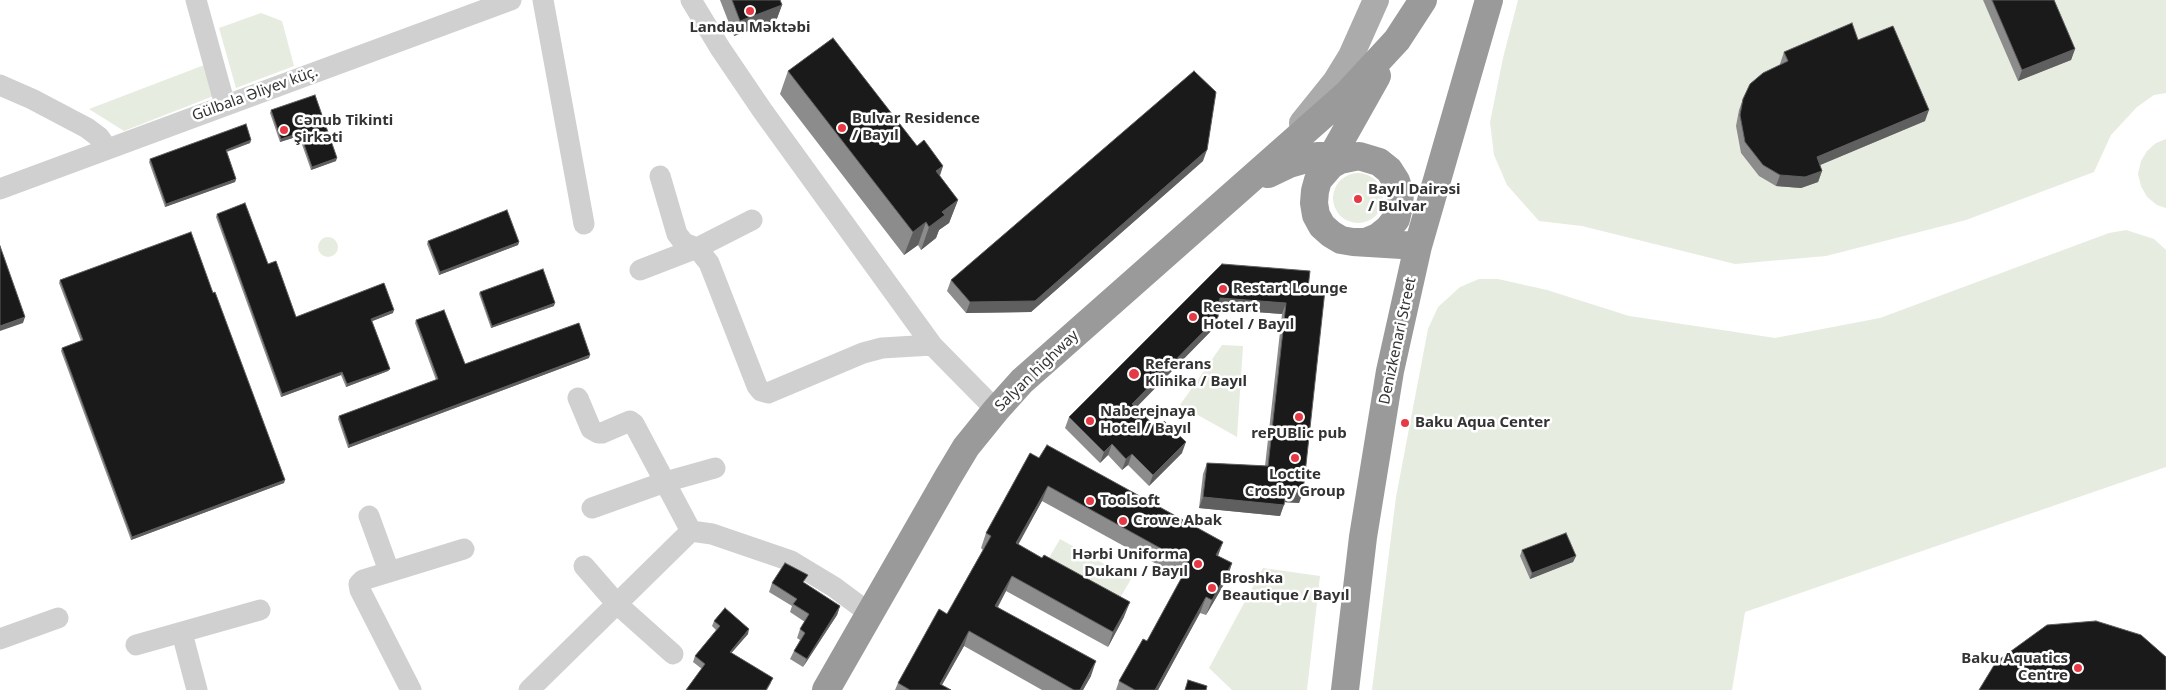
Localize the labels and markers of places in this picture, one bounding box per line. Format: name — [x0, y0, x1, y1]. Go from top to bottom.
marker: Landau Məktəbi — [744, 5, 756, 17]
place label: Landau Məktəbi — [689, 19, 811, 37]
place label: Bulvar Residence / Bayıl — [852, 110, 980, 145]
place label: Cənub Tikinti Şirkəti — [294, 112, 393, 147]
marker: Bulvar Residence / Bayıl — [836, 122, 848, 134]
marker: Cənub Tikinti Şirkəti — [278, 124, 290, 136]
place label: Bayıl Dairəsi / Bulvar — [1368, 181, 1461, 216]
marker: Bayıl Dairəsi / Bulvar — [1352, 193, 1364, 205]
place label: Restart Lounge — [1233, 280, 1348, 298]
marker: Restart Lounge — [1217, 283, 1229, 295]
place label: Restart Hotel / Bayıl — [1203, 299, 1294, 334]
marker: Restart Hotel / Bayıl — [1187, 311, 1199, 323]
place label: Referans Klinika / Bayıl — [1145, 356, 1247, 391]
marker: Referans Klinika / Bayıl — [1127, 367, 1141, 381]
place label: Naberejnaya Hotel / Bayıl — [1100, 403, 1196, 438]
marker: rePUBlic pub — [1293, 411, 1305, 423]
place label: Baku Aqua Center — [1415, 414, 1550, 432]
marker: Naberejnaya Hotel / Bayıl — [1084, 415, 1096, 427]
marker: Baku Aqua Center — [1399, 417, 1411, 429]
place label: rePUBlic pub — [1251, 425, 1347, 443]
marker: Loctite Crosby Group — [1289, 452, 1301, 464]
place label: Loctite Crosby Group — [1245, 466, 1345, 501]
place label: Toolsoft — [1100, 492, 1160, 510]
marker: Toolsoft — [1084, 495, 1096, 507]
place label: Crowe Abak — [1133, 512, 1222, 530]
marker: Crowe Abak — [1117, 515, 1129, 527]
place label: Hərbi Uniforma Dukanı / Bayıl — [1072, 546, 1188, 581]
marker: Hərbi Uniforma Dukanı / Bayıl — [1192, 558, 1204, 570]
place label: Broshka Beautique / Bayıl — [1222, 570, 1349, 605]
marker: Broshka Beautique / Bayıl — [1206, 582, 1218, 594]
place label: Baku Aquatics Centre — [1961, 650, 2068, 685]
marker: Baku Aquatics Centre — [2072, 662, 2084, 674]

